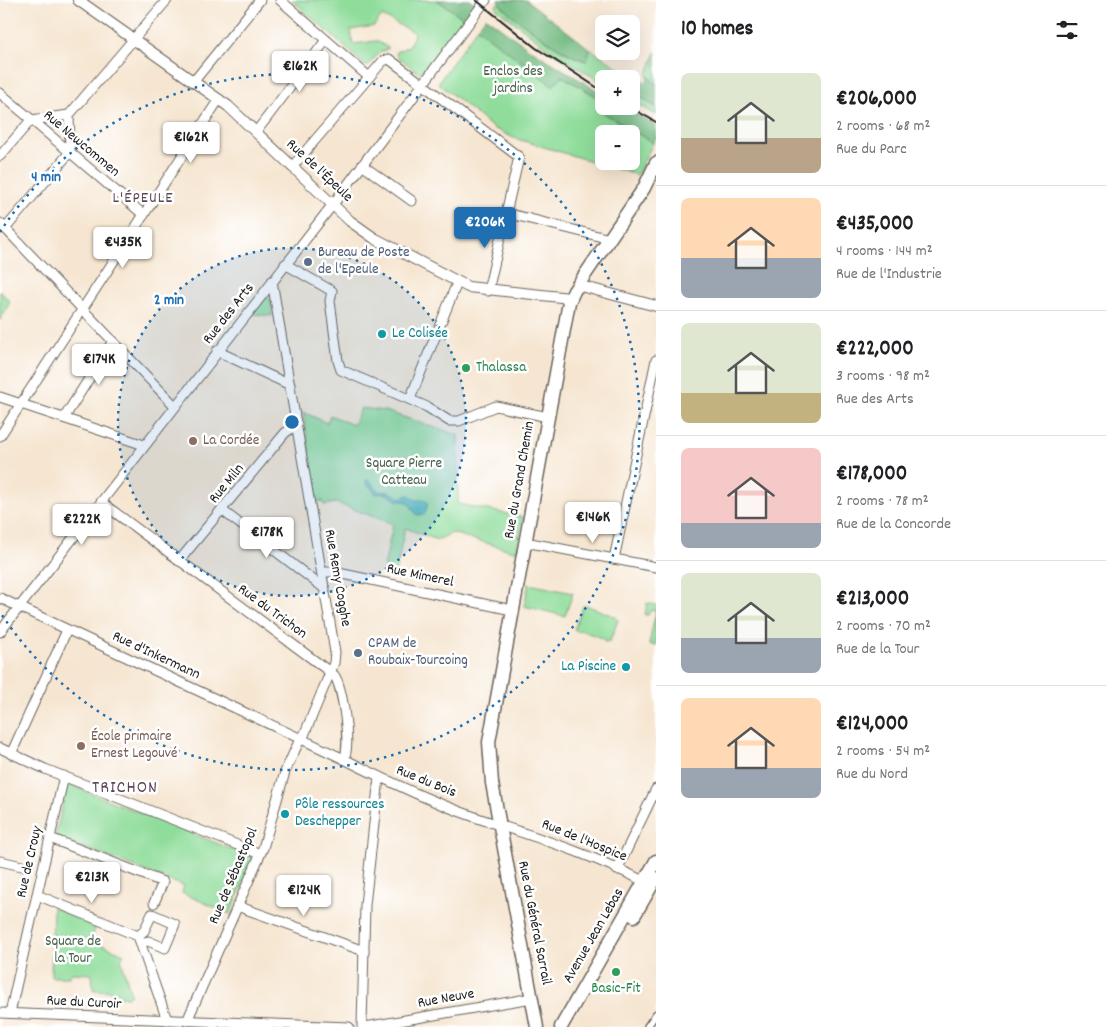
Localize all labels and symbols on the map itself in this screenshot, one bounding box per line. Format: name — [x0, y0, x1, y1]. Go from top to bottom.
pin: €162K — [265, 51, 335, 93]
park label: Enclos des jardins — [483, 61, 543, 100]
street label: Rue Newcommen — [38, 105, 124, 183]
pin: €162K — [156, 121, 226, 164]
street label: Rue de l'Épeule — [281, 134, 358, 208]
text: 4 min — [31, 167, 61, 189]
district label: L'ÉPEULE — [112, 187, 174, 210]
pin: €206K — [450, 206, 520, 249]
pin: €435K — [88, 226, 158, 269]
place label: Bureau de Poste de l'Epeule — [318, 242, 410, 281]
marker: Bureau de Poste de l'Epeule — [302, 256, 314, 268]
street label: Rue des Arts — [198, 279, 260, 349]
text: 2 min — [154, 290, 184, 312]
place label: Le Colisée — [392, 323, 448, 345]
marker: Le Colisée — [376, 328, 388, 340]
pin: €174K — [64, 344, 134, 386]
place label: Thalassa — [476, 357, 527, 379]
marker: Thalassa — [460, 362, 472, 374]
centre of rings — [283, 413, 301, 431]
street label: Rue du Grand Chemin — [499, 419, 541, 541]
place label: La Cordée — [203, 430, 260, 452]
marker: La Cordée — [187, 435, 199, 447]
park label: Square Pierre Catteau — [366, 453, 443, 492]
street label: Rue Miln — [204, 459, 250, 509]
pin: €146K — [558, 502, 628, 544]
pin: €222K — [47, 504, 117, 546]
pin: €178K — [232, 516, 302, 559]
street label: Rue Remy Cogghe — [318, 528, 356, 629]
street label: Rue Mimerel — [384, 558, 456, 594]
street label: Rue du Trichon — [233, 579, 312, 645]
street label: Rue d'Inkermann — [108, 626, 204, 686]
place label: CPAM de Roubaix-Tourcoing — [368, 633, 468, 672]
marker: CPAM de Roubaix-Tourcoing — [352, 647, 364, 659]
place label: La Piscine — [561, 656, 616, 678]
marker: La Piscine — [620, 661, 632, 673]
place label: École primaire Ernest Legouvé — [91, 726, 177, 765]
marker: École primaire Ernest Legouvé — [75, 740, 87, 752]
street label: Rue du Bois — [392, 760, 460, 804]
district label: TRICHON — [92, 776, 158, 801]
place label: Pôle ressources Deschepper — [295, 794, 385, 833]
marker: Pôle ressources Deschepper — [279, 808, 291, 820]
street label: Rue de l'Hospice — [538, 814, 630, 868]
street label: Rue de Crouy — [11, 823, 49, 900]
street label: Rue de Sébastopol — [204, 824, 264, 928]
street label: Rue du Général Sarrail — [511, 859, 557, 987]
pin: €213K — [57, 862, 127, 904]
pin: €124K — [269, 874, 339, 917]
street label: Avenue Jean Lebas — [558, 884, 630, 988]
park label: Square de la Tour — [45, 931, 101, 970]
marker: Basic-Fit — [610, 966, 622, 978]
place label: Basic-Fit — [591, 978, 641, 1000]
street label: Rue Neuve — [416, 983, 476, 1015]
street label: Rue du Curoir — [46, 990, 123, 1016]

